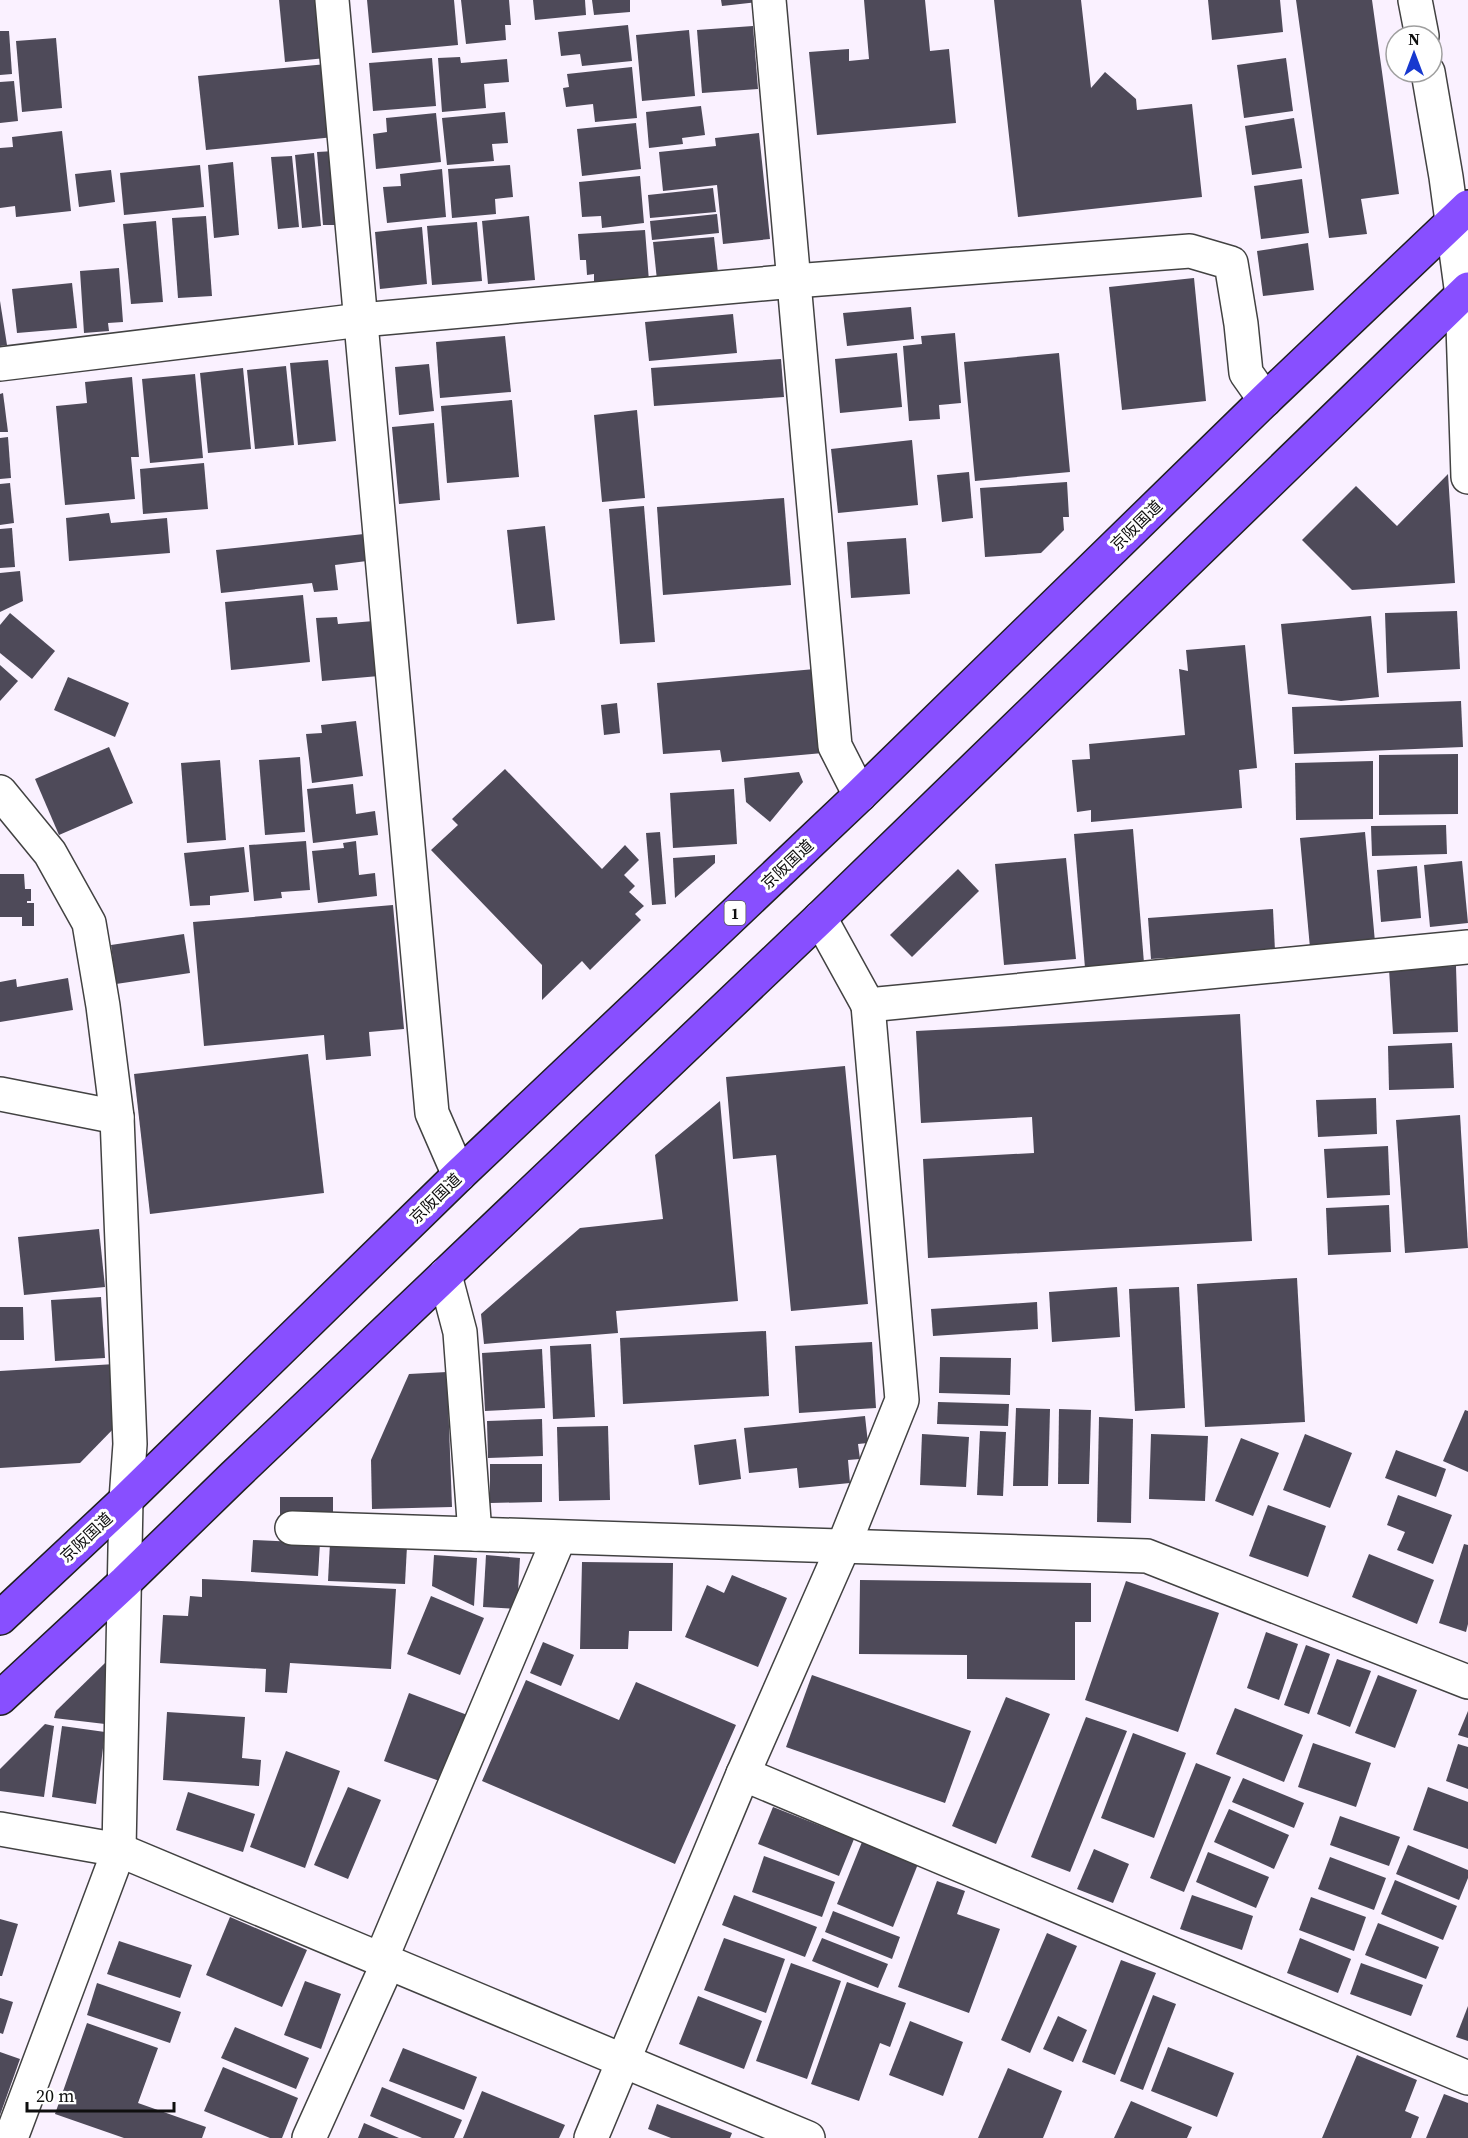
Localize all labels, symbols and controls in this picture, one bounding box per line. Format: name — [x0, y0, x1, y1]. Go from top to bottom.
north arrow — [1384, 24, 1444, 84]
text: N — [1408, 28, 1420, 50]
street label: 京阪国道 — [1105, 495, 1167, 555]
street label: 京阪国道 — [756, 834, 818, 894]
road number: 1 — [724, 901, 746, 925]
street label: 京阪国道 — [404, 1168, 466, 1228]
street label: 京阪国道 — [55, 1507, 117, 1567]
scale bar — [27, 2075, 174, 2113]
text: 20 m — [36, 2083, 74, 2108]

